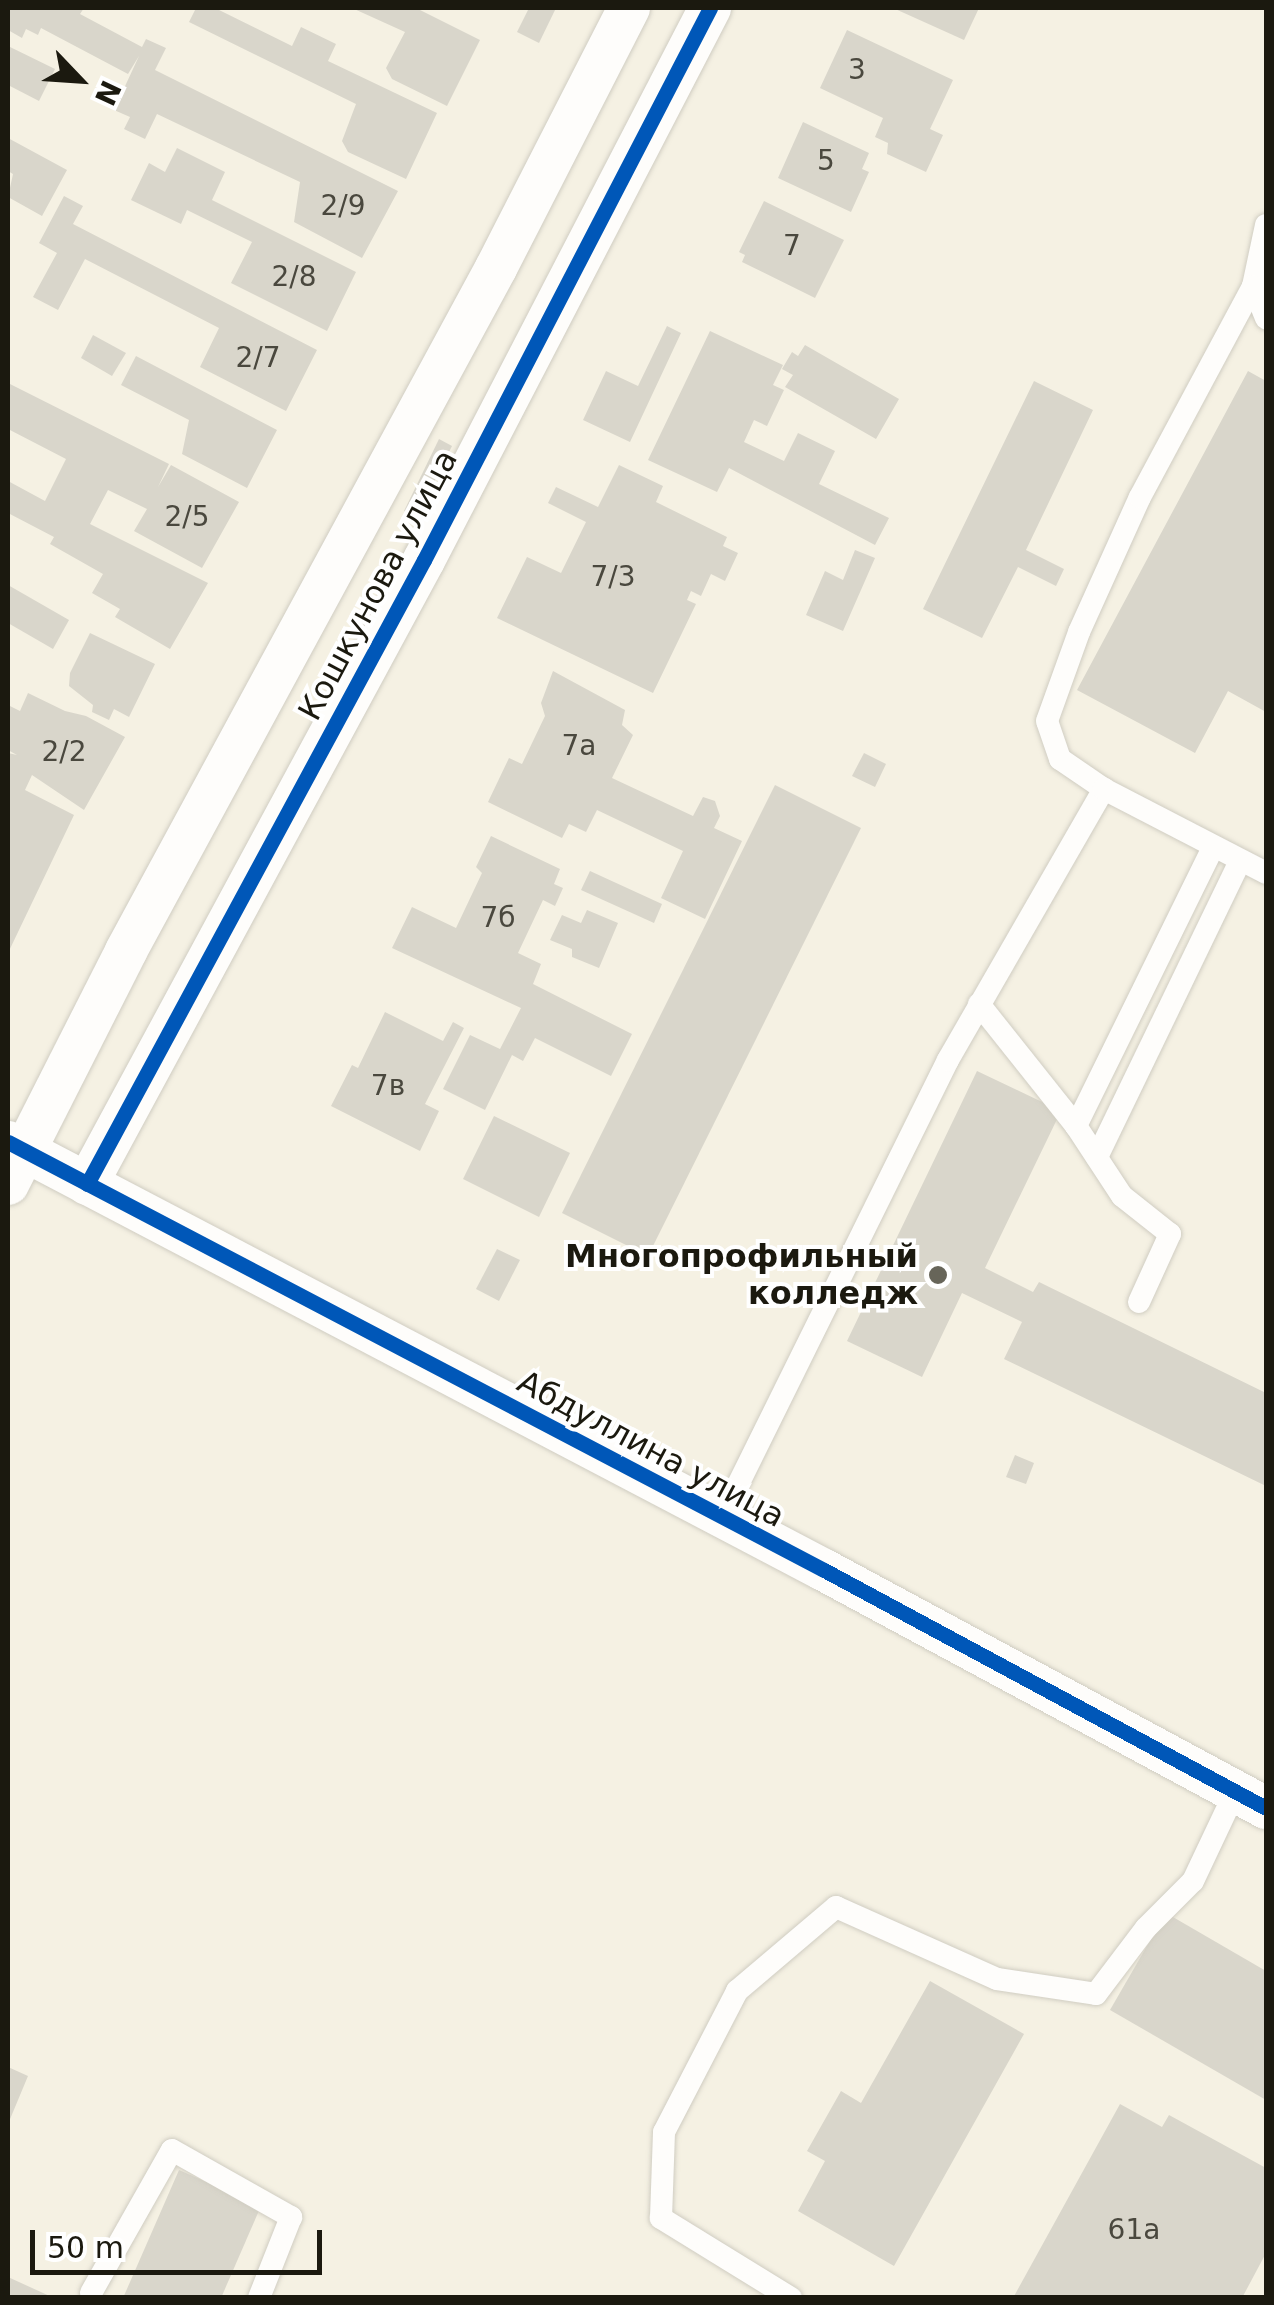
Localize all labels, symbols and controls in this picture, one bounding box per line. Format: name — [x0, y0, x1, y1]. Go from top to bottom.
north arrow — [30, 30, 130, 130]
house number: 3 — [848, 53, 866, 87]
text: N — [88, 75, 128, 110]
house number: 5 — [817, 144, 835, 178]
house number: 2/9 — [320, 189, 366, 223]
house number: 7 — [783, 229, 801, 263]
house number: 2/8 — [271, 260, 317, 294]
house number: 2/7 — [235, 341, 281, 375]
street label: Кошкунова улица — [290, 443, 466, 727]
house number: 2/5 — [164, 500, 210, 534]
house number: 7/3 — [590, 560, 636, 594]
house number: 7а — [562, 729, 596, 763]
house number: 2/2 — [41, 735, 87, 769]
house number: 7б — [480, 901, 516, 935]
house number: 7в — [371, 1069, 405, 1103]
place label: Многопрофильный колледж — [565, 1238, 918, 1313]
marker: Многопрофильный колледж — [927, 1264, 949, 1286]
street label: Абдуллина улица — [511, 1362, 791, 1536]
scale bar — [35, 2210, 328, 2272]
house number: 61а — [1108, 2213, 1160, 2247]
text: 50 m — [47, 2230, 124, 2265]

